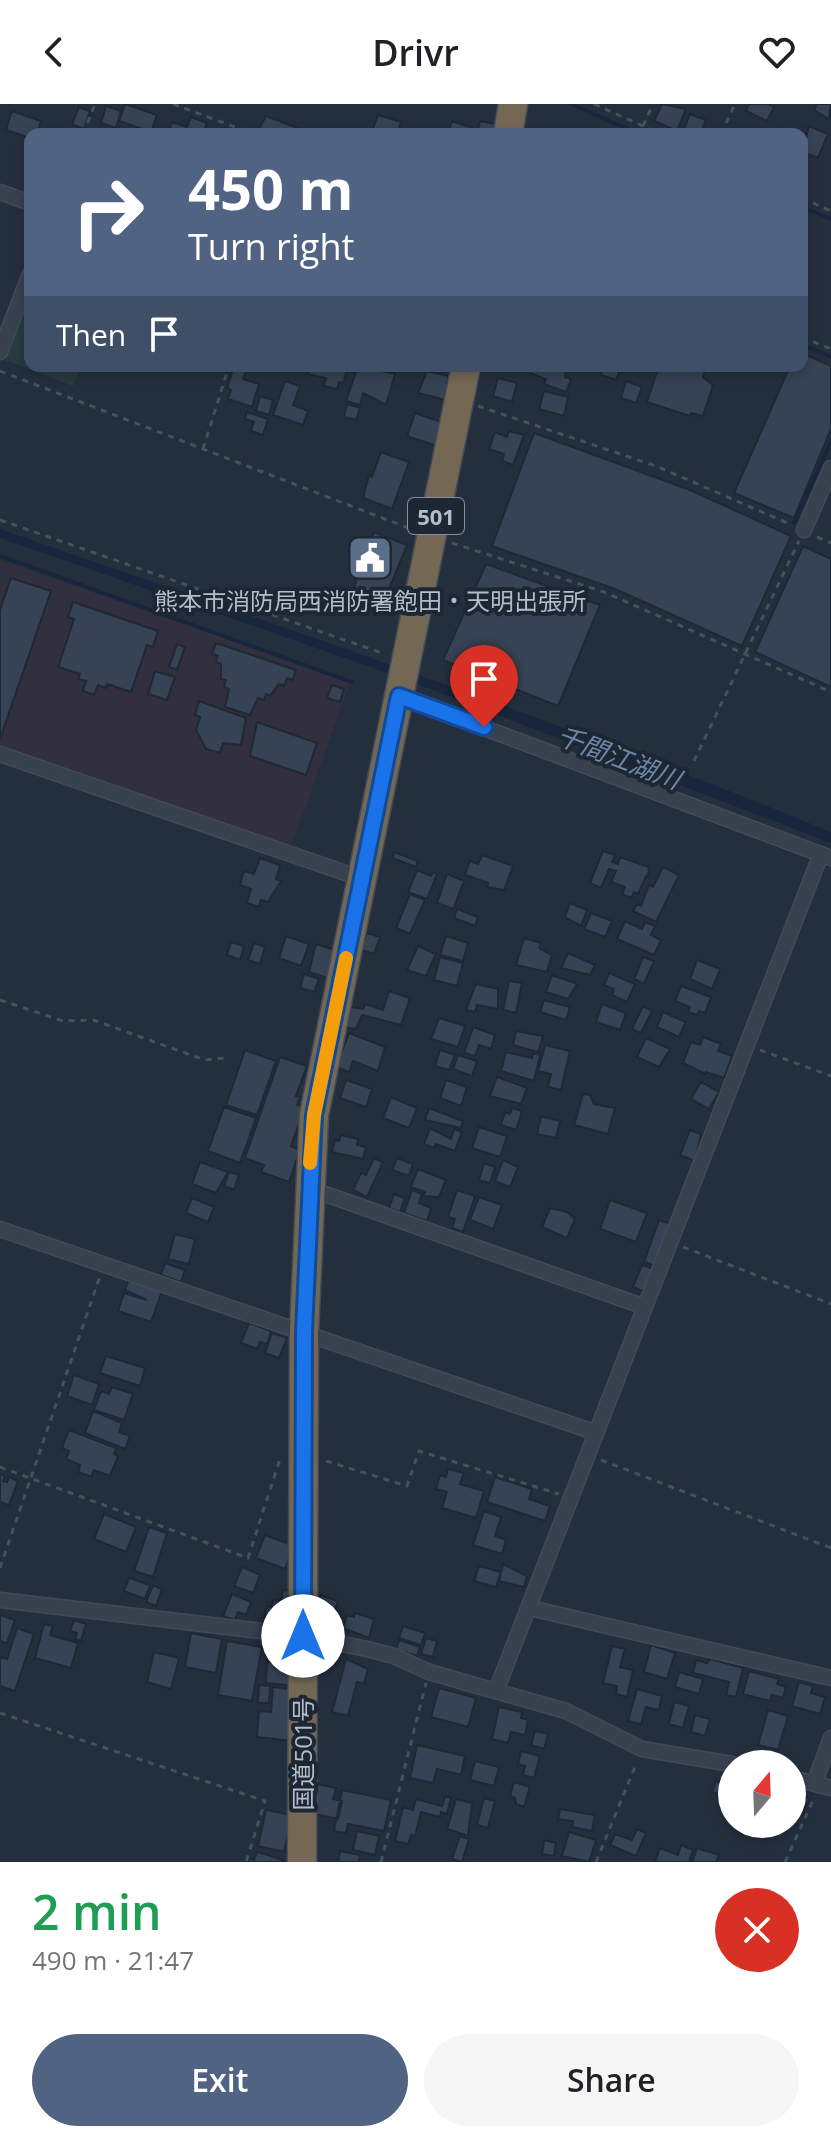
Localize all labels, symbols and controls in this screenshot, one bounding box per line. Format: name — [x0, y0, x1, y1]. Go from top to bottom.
text: Drivr — [372, 28, 459, 77]
icon: back — [32, 30, 76, 74]
icon: heart — [755, 30, 799, 74]
text: 450 m — [188, 150, 354, 226]
icon: right — [56, 160, 160, 264]
text: Turn right — [188, 222, 354, 271]
icon: arrive — [142, 312, 186, 356]
text: Then — [56, 314, 126, 355]
road number: 501 — [408, 498, 464, 534]
public building icon: 熊本市消防局西消防署飽田・天明出張所 — [346, 534, 394, 582]
place label: 熊本市消防局西消防署飽田・天明出張所 — [154, 584, 586, 617]
pin — [450, 645, 518, 727]
icon: arrive — [462, 657, 506, 701]
water label: 千間江湖川 — [552, 717, 689, 798]
position arrow — [261, 1594, 345, 1678]
street label: 国道501号 — [286, 1697, 319, 1811]
north arrow — [718, 1750, 806, 1838]
map controls — [718, 1750, 806, 1838]
text: 2 min — [32, 1879, 162, 1944]
button: close — [715, 1888, 799, 1972]
text: 490 m · 21:47 — [32, 1942, 194, 1978]
button: Exit — [32, 2034, 408, 2126]
button: Share — [424, 2034, 799, 2126]

